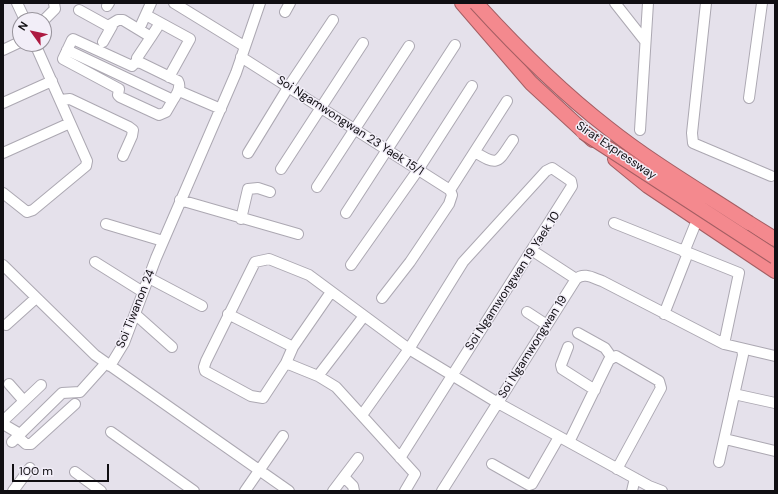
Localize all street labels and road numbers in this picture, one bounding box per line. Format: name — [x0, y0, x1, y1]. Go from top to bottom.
street label: Soi Ngamwongwan 23 Yaek 15/1 — [274, 73, 426, 179]
street label: Sirat Expressway — [573, 119, 659, 183]
street label: Soi Ngamwongwan 19 Yaek 10 — [463, 209, 563, 353]
street label: Soi Tiwanon 24 — [114, 268, 158, 350]
street label: Soi Ngamwongwan 19 — [495, 293, 571, 401]

